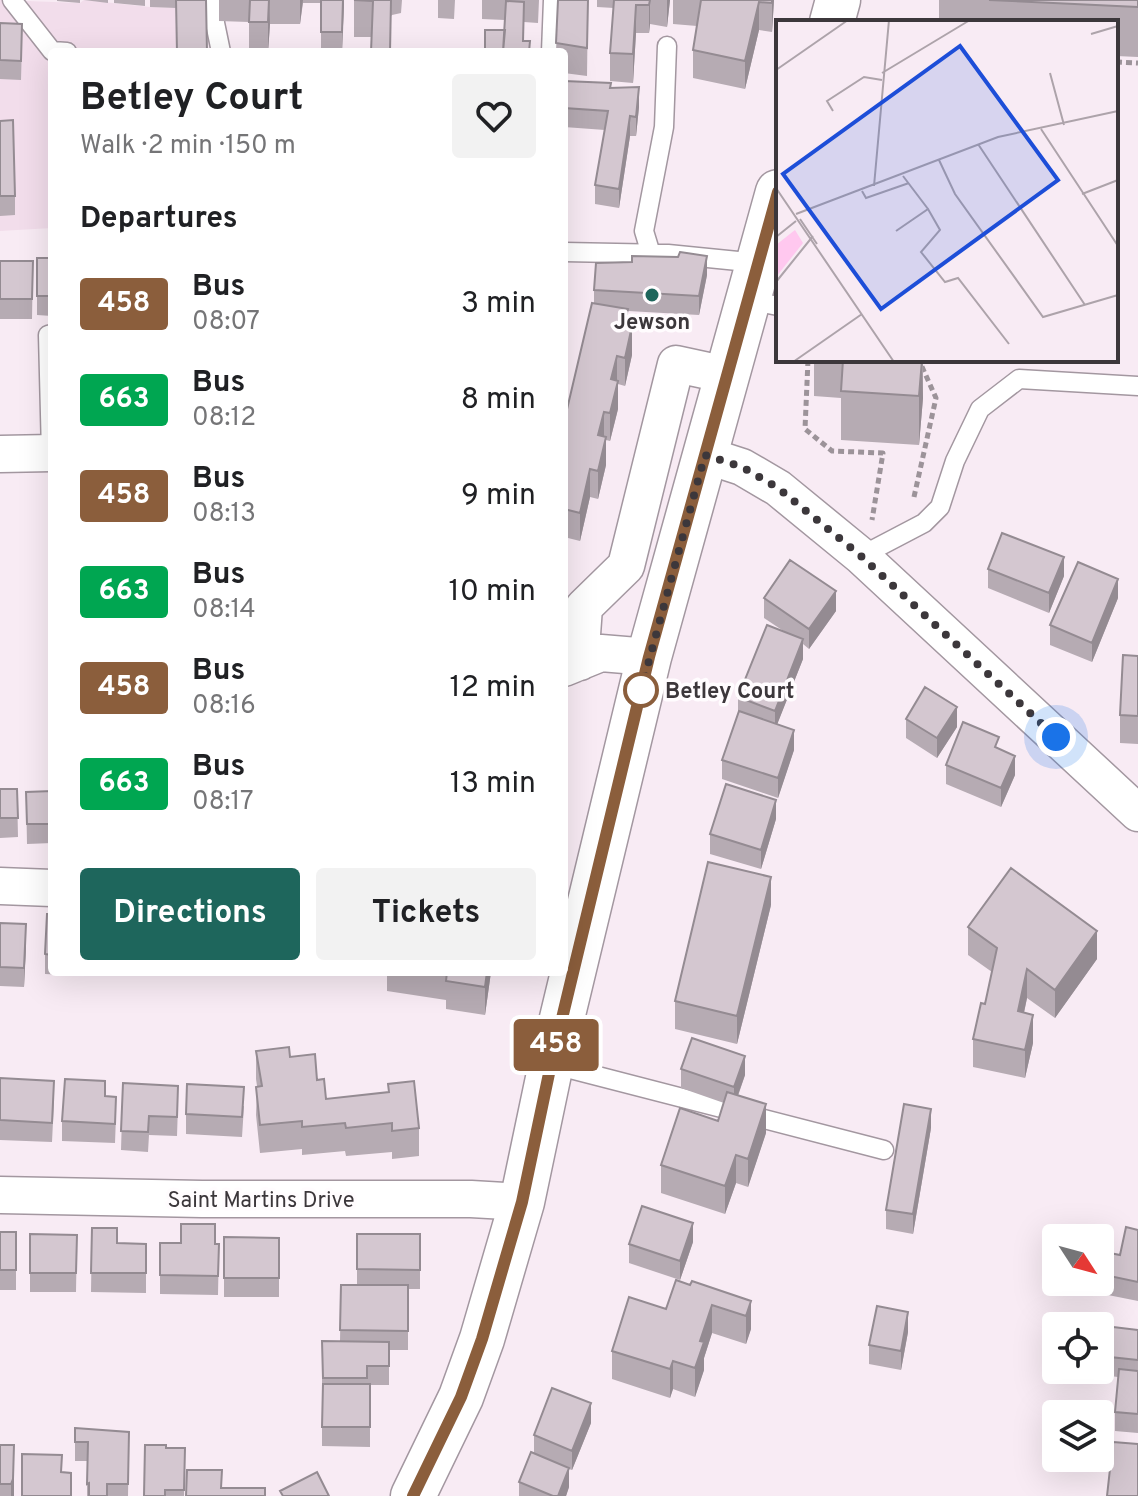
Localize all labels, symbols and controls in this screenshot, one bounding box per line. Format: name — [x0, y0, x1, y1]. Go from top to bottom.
inset map — [776, 20, 1118, 362]
button: heart — [452, 74, 536, 158]
text: Betley Court — [80, 75, 303, 124]
text: Walk · 2 min · 150 m — [80, 130, 296, 163]
text: Departures — [80, 201, 238, 238]
text: Bus — [192, 269, 245, 306]
text: 458 — [98, 286, 150, 322]
text: 3 min — [461, 286, 536, 323]
marker: Jewson — [643, 286, 661, 304]
text: 08:07 — [192, 306, 260, 339]
place label: Jewson — [614, 310, 690, 337]
text: Bus — [192, 365, 245, 402]
text: 663 — [98, 382, 150, 418]
text: 8 min — [461, 382, 536, 419]
text: 08:12 — [192, 402, 256, 435]
text: Bus — [192, 461, 245, 498]
text: 458 — [98, 478, 150, 514]
text: 9 min — [461, 478, 536, 515]
text: 08:13 — [192, 498, 256, 531]
text: Bus — [192, 557, 245, 594]
text: 663 — [98, 574, 150, 610]
text: 10 min — [449, 574, 536, 611]
text: 08:14 — [192, 594, 256, 627]
text: Bus — [192, 653, 245, 690]
text: 458 — [98, 670, 150, 706]
text: 12 min — [449, 670, 536, 707]
marker: Betley Court — [624, 673, 658, 707]
place label: Betley Court — [665, 679, 794, 706]
text: 08:16 — [192, 690, 256, 723]
your location — [1036, 717, 1076, 757]
text: Bus — [192, 749, 245, 786]
text: 663 — [98, 766, 150, 802]
text: 13 min — [450, 766, 536, 803]
text: 08:17 — [192, 786, 254, 819]
button: Directions — [80, 868, 300, 960]
button: Tickets — [316, 868, 536, 960]
line badge: 458 — [510, 1019, 602, 1071]
text: 458 — [530, 1027, 582, 1063]
street label: Saint Martins Drive — [167, 1188, 355, 1215]
north arrow — [1042, 1224, 1114, 1296]
map controls — [1042, 1224, 1114, 1472]
button: locate — [1042, 1312, 1114, 1384]
button: layers — [1042, 1400, 1114, 1472]

